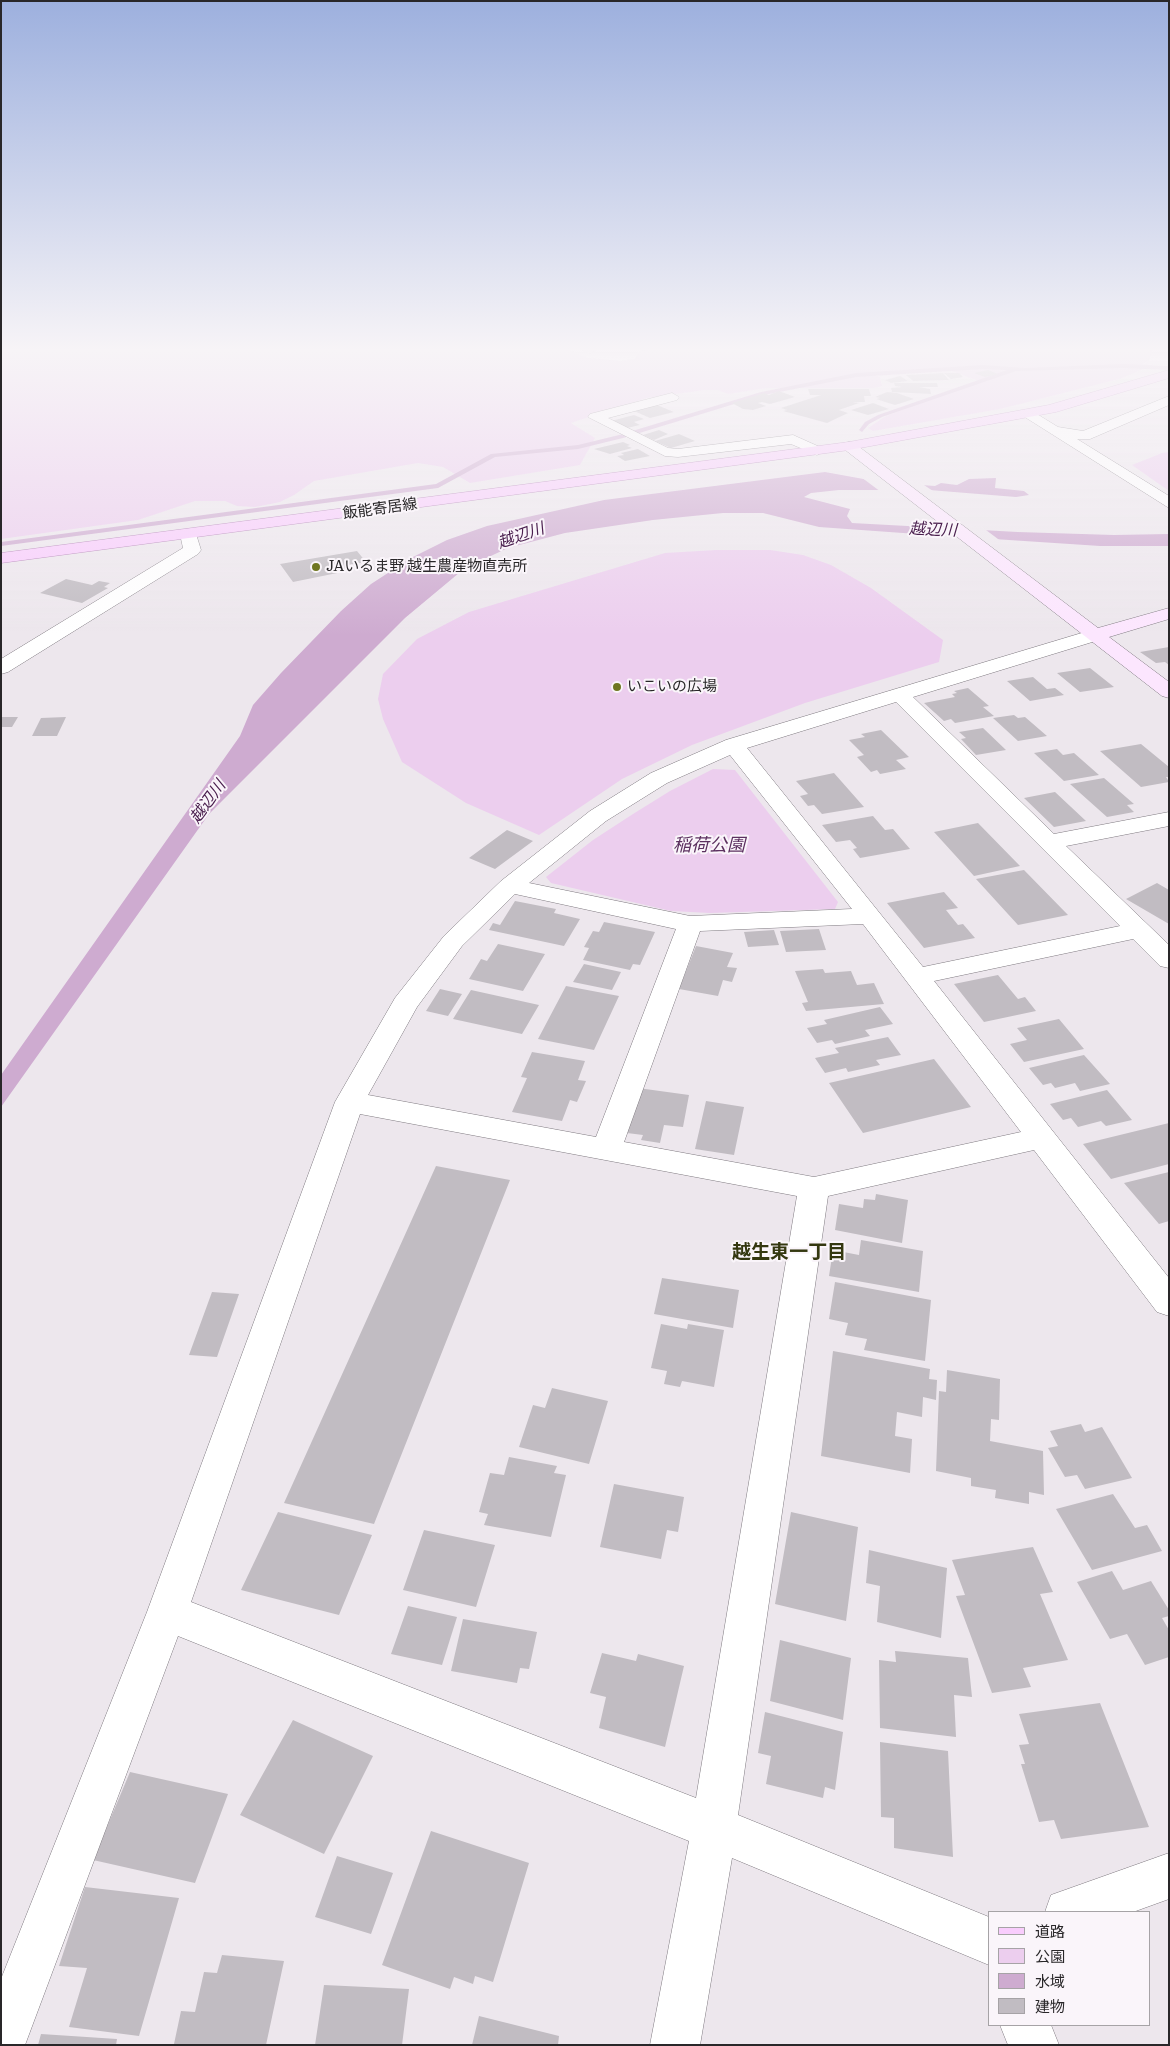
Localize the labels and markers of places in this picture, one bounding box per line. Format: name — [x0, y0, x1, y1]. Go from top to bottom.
place label: JAいるま野 越生農産物直売所 — [326, 558, 527, 576]
marker: JAいるま野 越生農産物直売所 — [310, 561, 322, 573]
place label: いこいの広場 — [627, 678, 717, 696]
marker: いこいの広場 — [611, 681, 623, 693]

